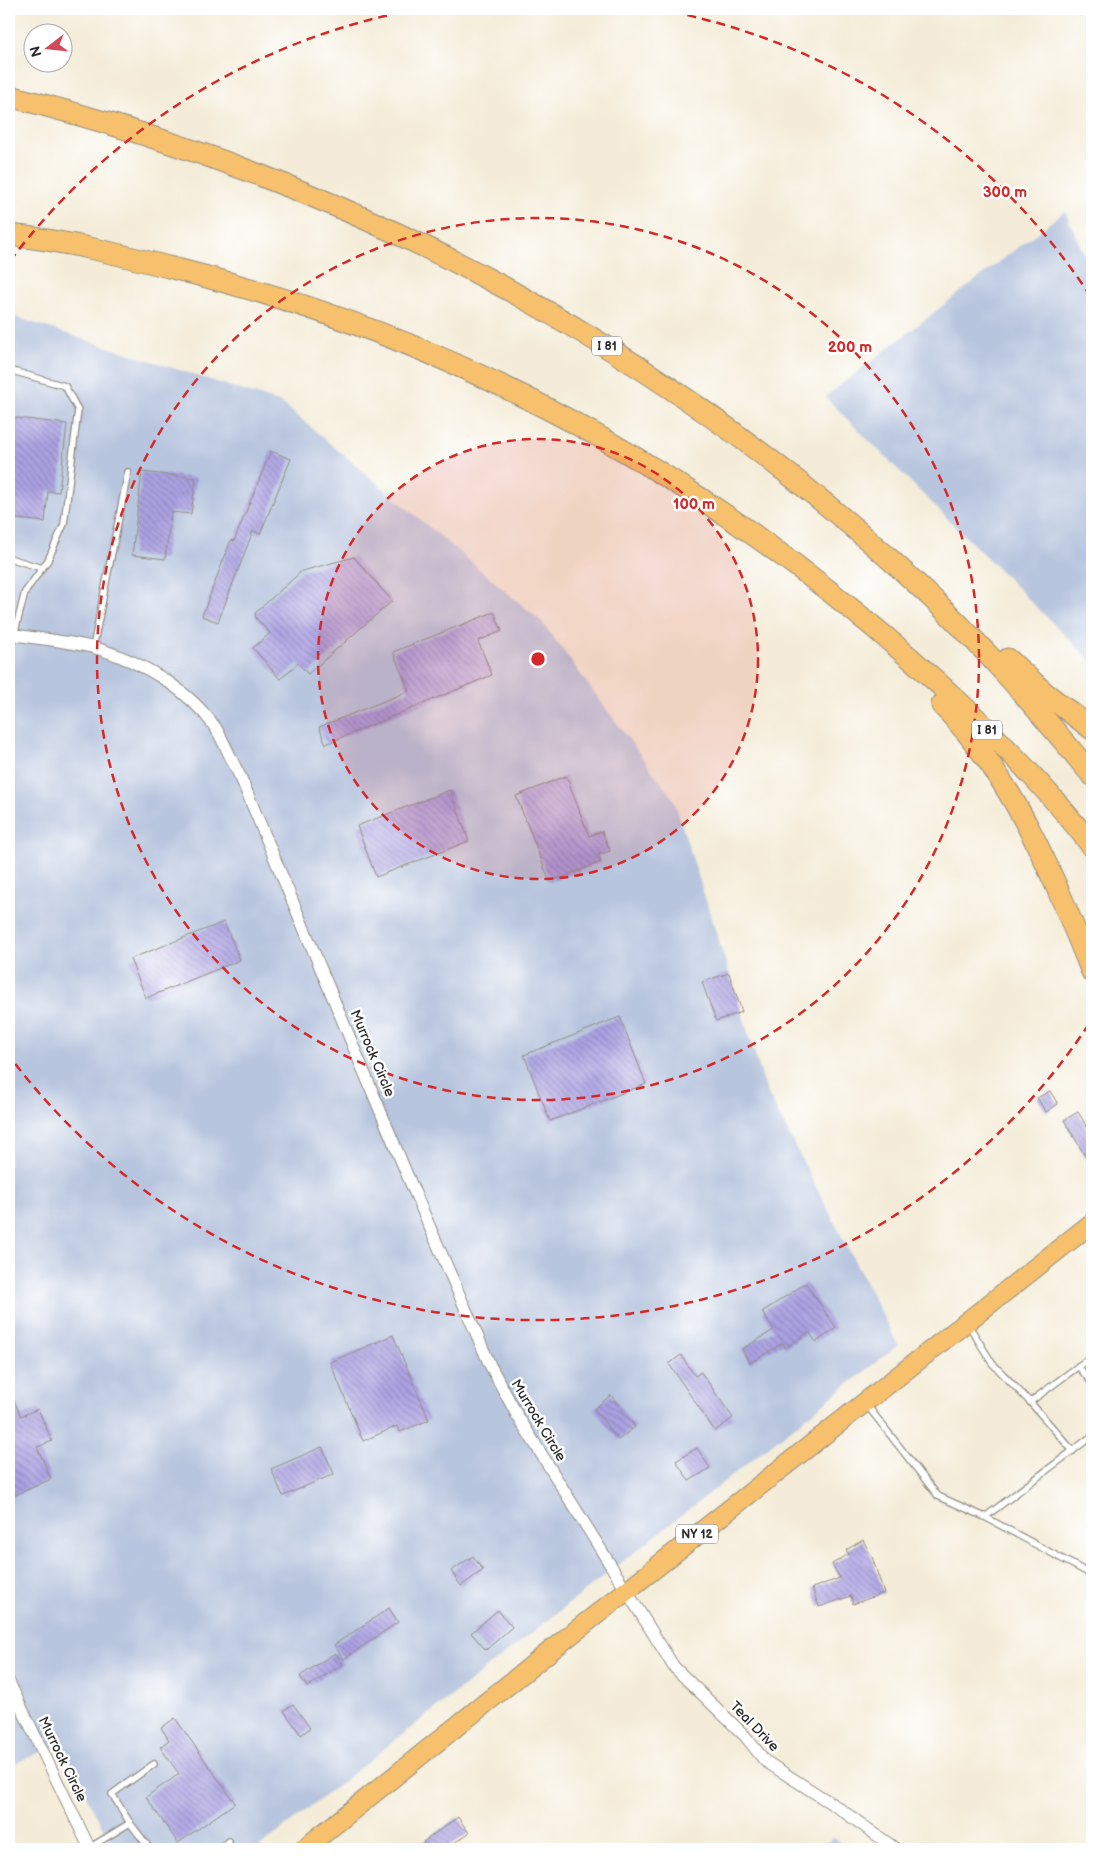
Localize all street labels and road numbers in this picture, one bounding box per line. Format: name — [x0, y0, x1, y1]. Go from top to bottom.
road number: I 81 — [592, 336, 622, 356]
road number: I 81 — [972, 720, 1002, 740]
street label: Murrock Circle — [347, 1007, 398, 1099]
street label: Murrock Circle — [507, 1376, 570, 1464]
road number: NY 12 — [676, 1525, 718, 1544]
street label: Teal Drive — [727, 1698, 783, 1755]
street label: Murrock Circle — [35, 1714, 90, 1805]

